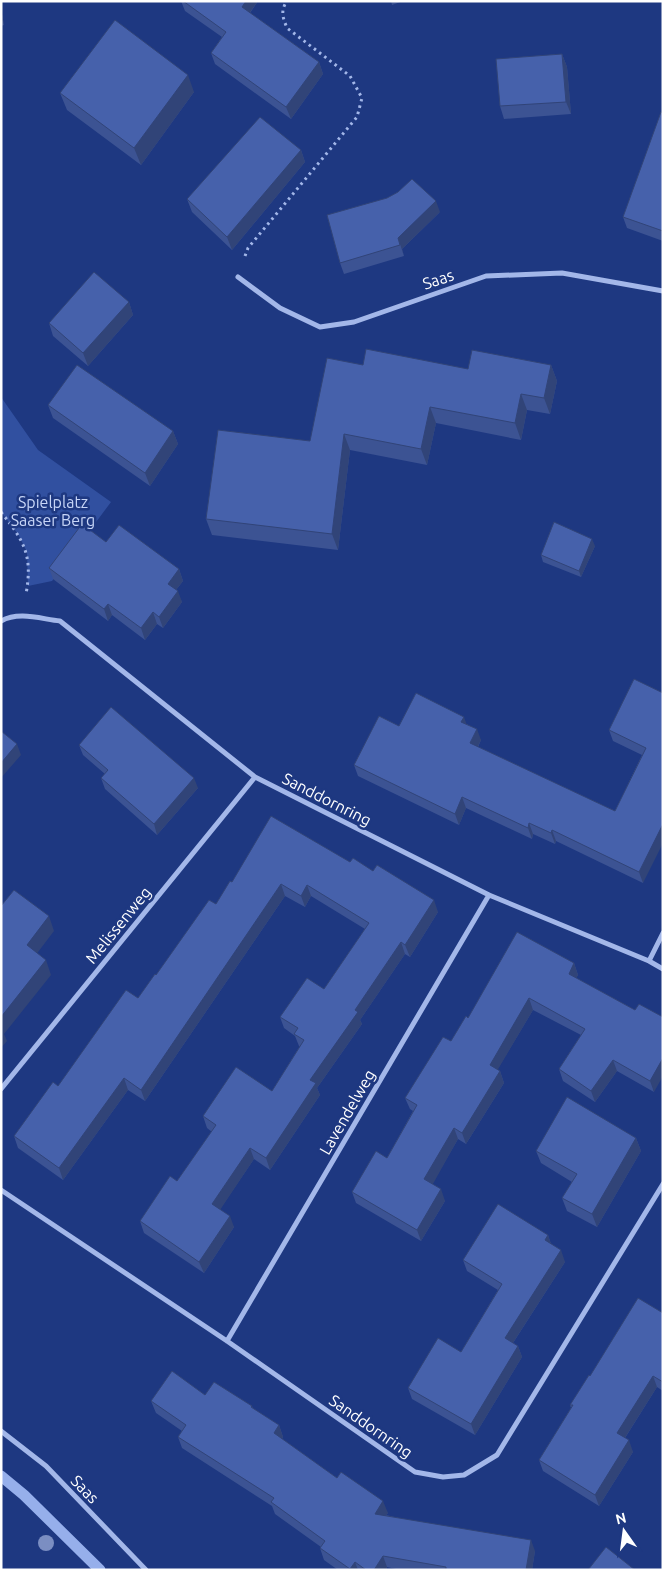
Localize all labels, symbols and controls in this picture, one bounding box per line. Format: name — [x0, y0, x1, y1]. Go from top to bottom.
street label: Saas — [420, 265, 456, 293]
park label: Spielplatz Saaser Berg — [11, 493, 95, 529]
street label: Sanddornring — [280, 769, 374, 829]
street label: Melissenweg — [82, 883, 154, 967]
street label: Lavendelweg — [315, 1066, 379, 1158]
street label: Sanddornring — [326, 1391, 416, 1461]
street label: Saas — [67, 1471, 103, 1507]
north arrow — [599, 1506, 649, 1556]
text: N — [614, 1509, 628, 1527]

